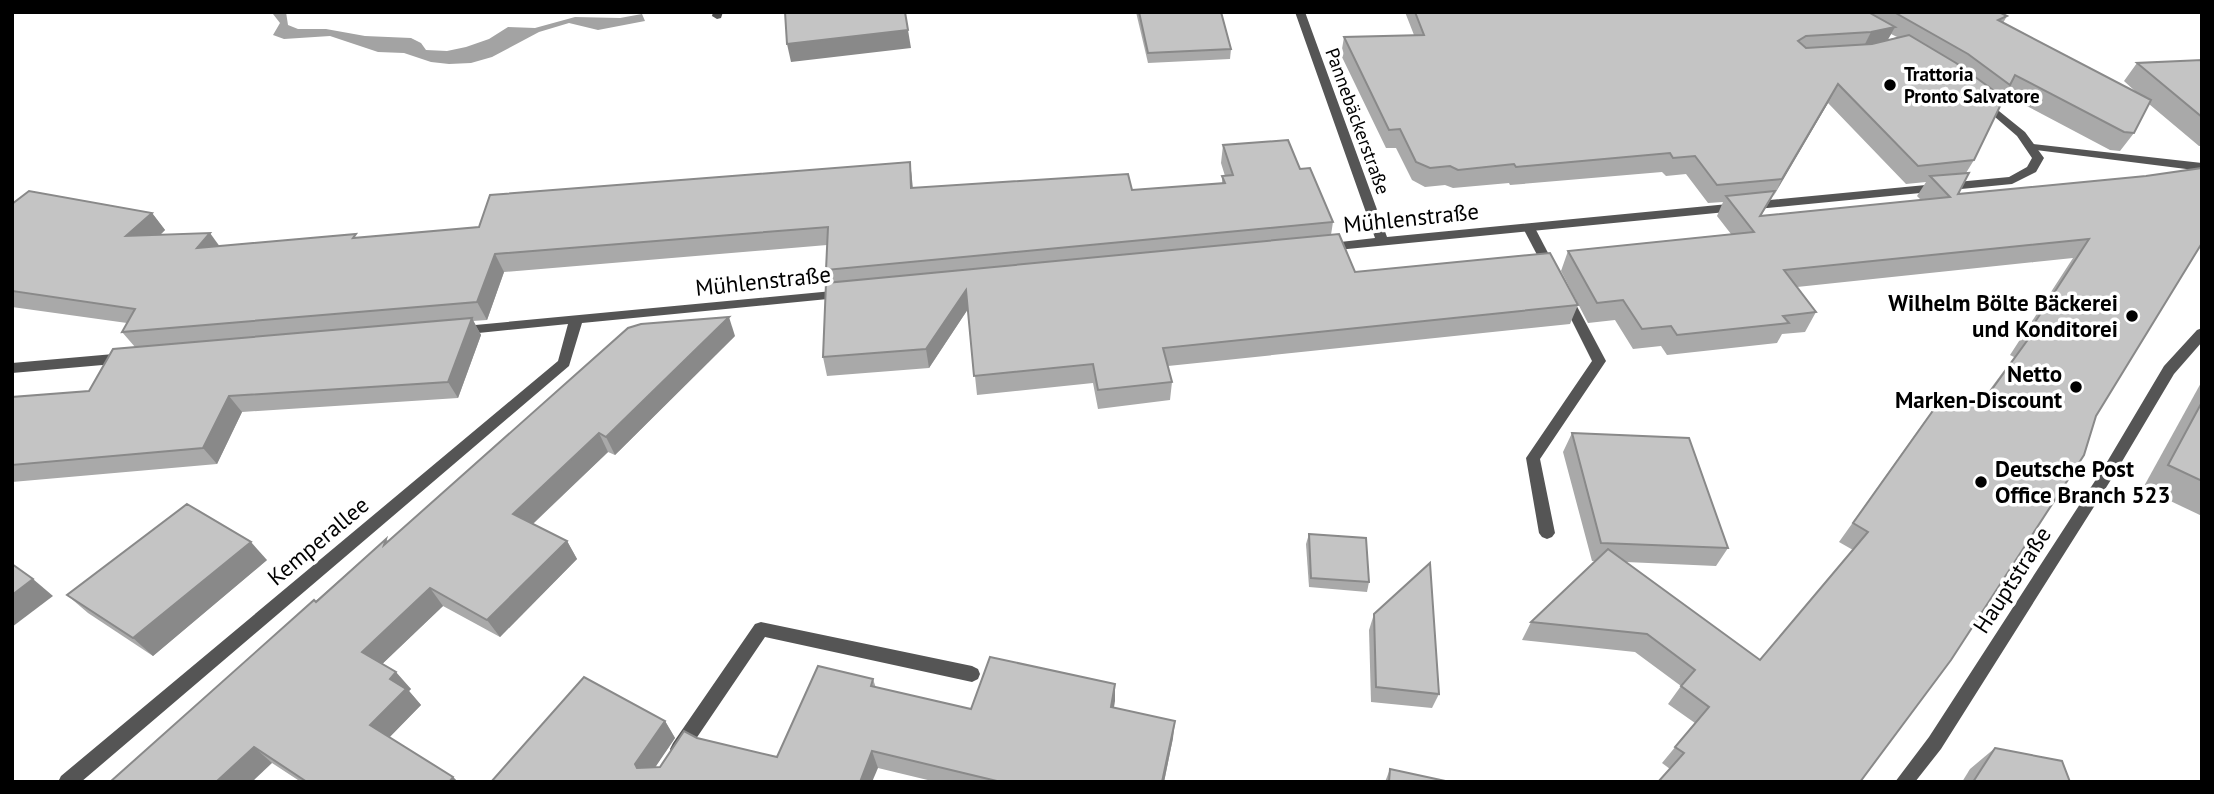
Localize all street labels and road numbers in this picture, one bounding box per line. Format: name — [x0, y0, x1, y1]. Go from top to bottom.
street label: Pannebäckerstraße — [1320, 44, 1396, 198]
street label: Mühlenstraße — [1342, 196, 1480, 239]
street label: Mühlenstraße — [694, 259, 832, 302]
street label: Kemperallee — [261, 490, 374, 591]
street label: Hauptstraße — [1966, 521, 2057, 639]

